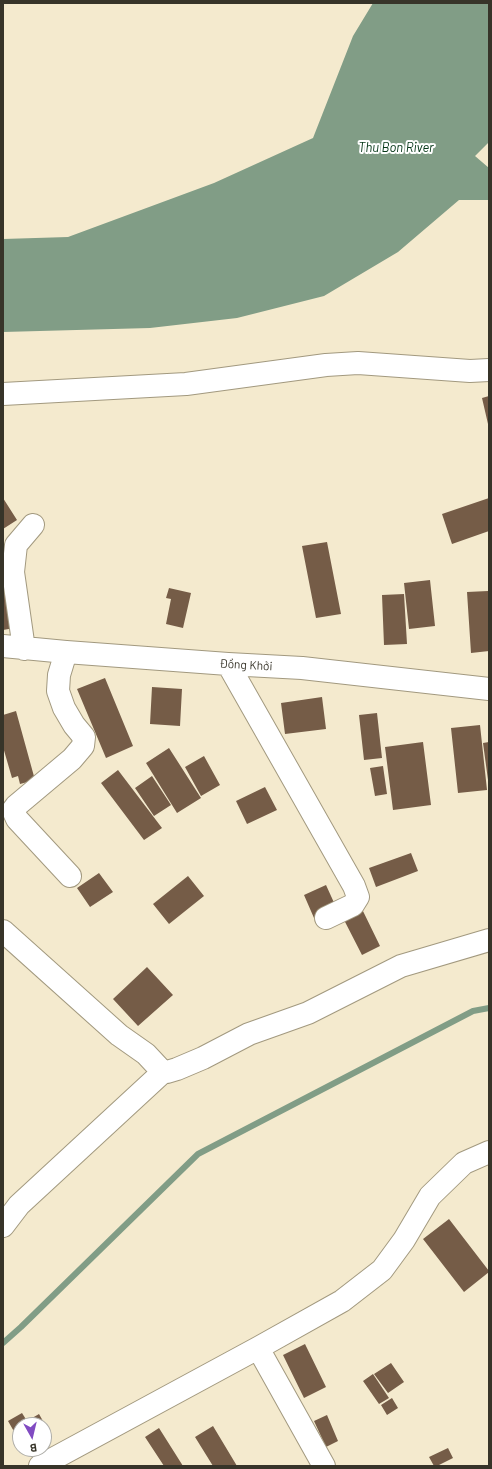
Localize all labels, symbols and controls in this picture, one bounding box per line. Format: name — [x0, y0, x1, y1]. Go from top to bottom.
water label: Thu Bon River — [358, 140, 434, 156]
street label: Đồng Khởi — [219, 656, 273, 674]
north arrow — [12, 1417, 52, 1457]
text: B — [29, 1441, 38, 1455]

